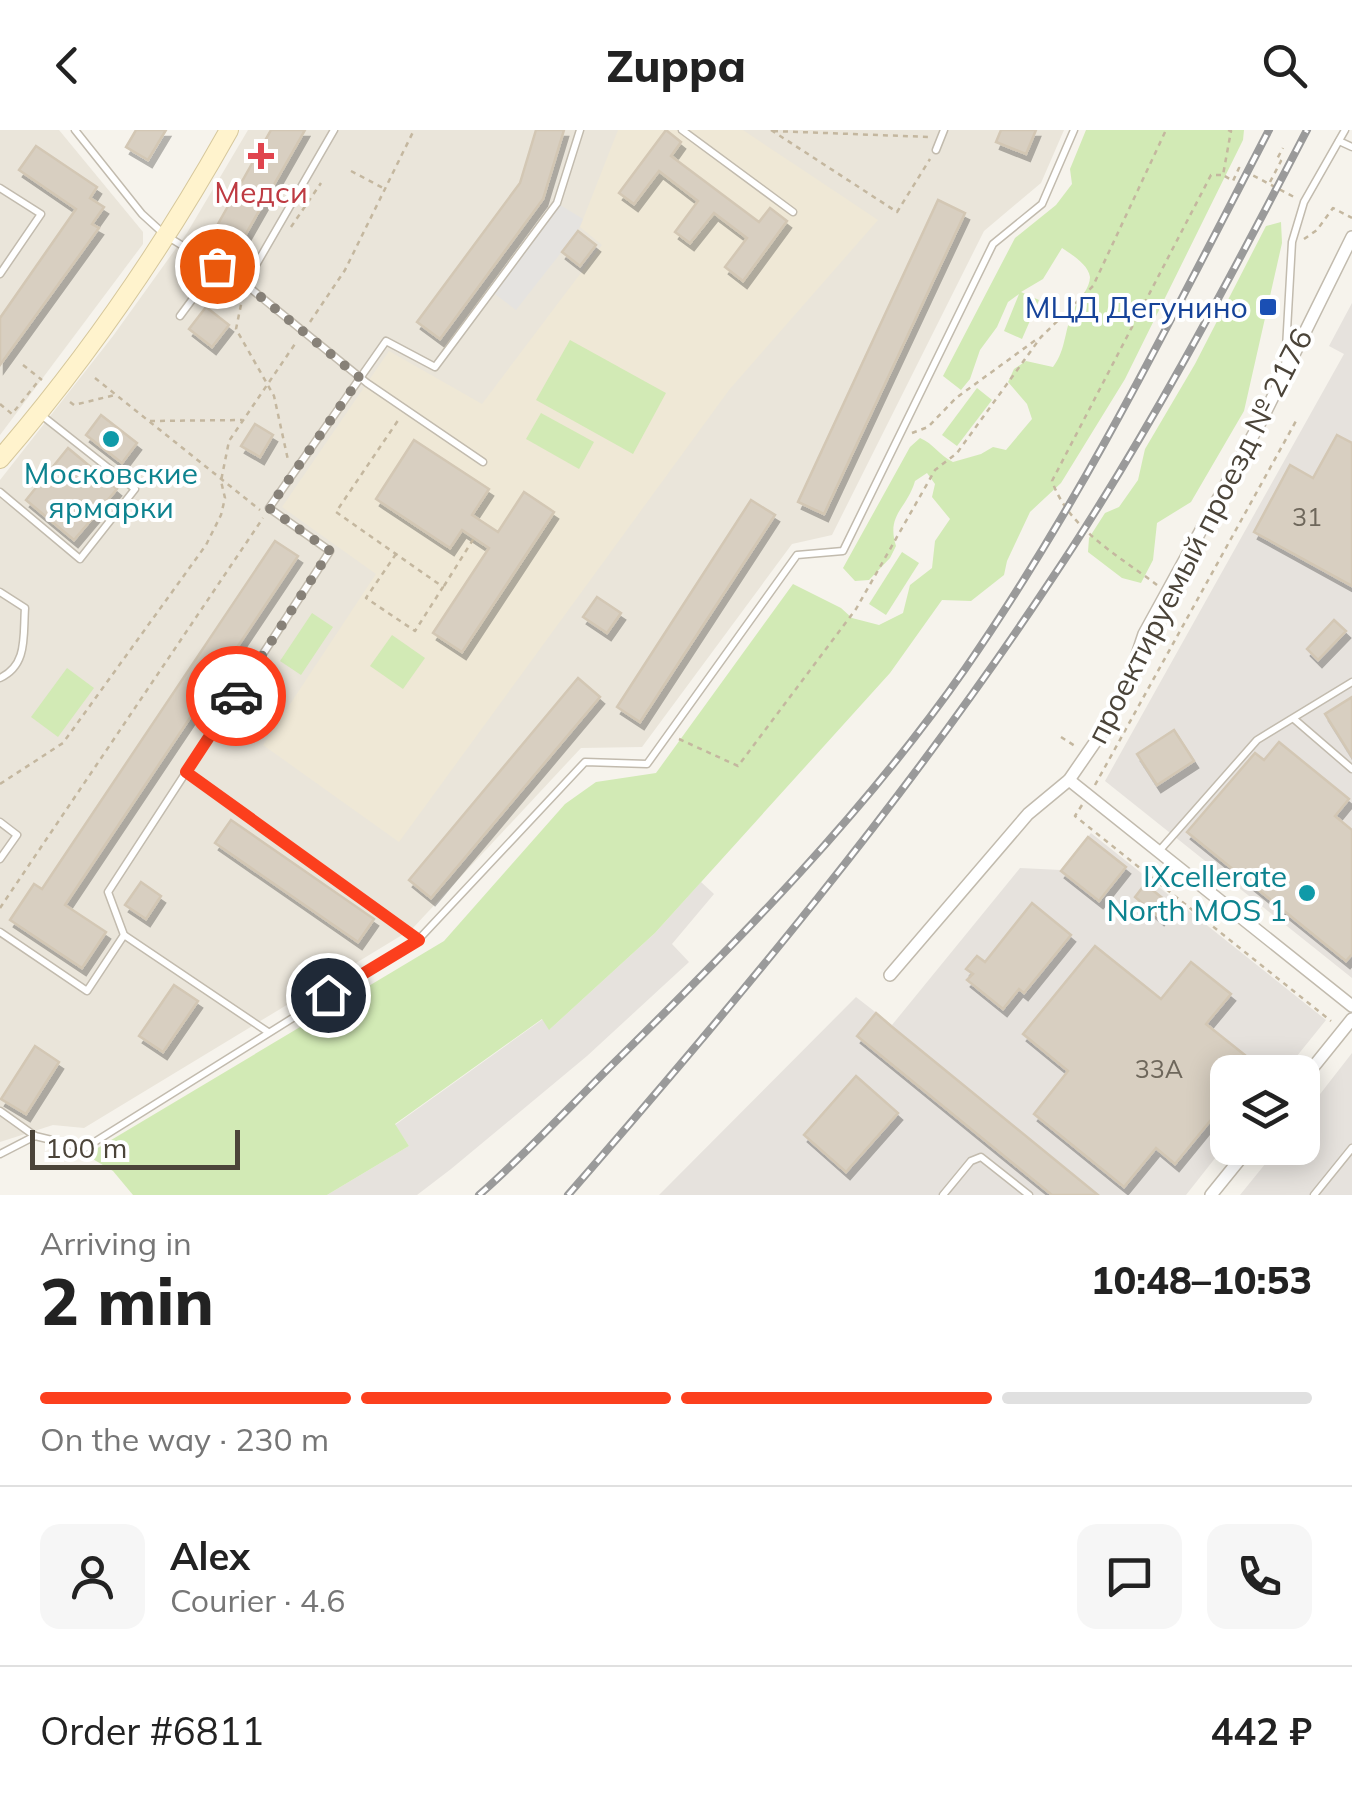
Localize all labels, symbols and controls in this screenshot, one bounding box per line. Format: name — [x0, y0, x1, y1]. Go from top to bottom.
text: Zuppa — [606, 37, 746, 93]
icon: back — [40, 38, 95, 93]
icon: search — [1257, 38, 1312, 93]
marker: Медси — [248, 143, 274, 169]
place label: Медси — [214, 173, 308, 211]
pin — [175, 224, 260, 309]
icon: bag — [190, 239, 245, 294]
place label: МЦД Дегунино — [1025, 288, 1248, 326]
marker: МЦД Дегунино — [1257, 296, 1279, 318]
street label: проектируемый проезд № 2176 — [1077, 322, 1321, 750]
marker: Московские ярмарки — [100, 428, 122, 450]
place label: Московские ярмарки — [24, 454, 198, 526]
house number: 31 — [1292, 501, 1322, 532]
courier — [186, 646, 286, 746]
icon: car — [209, 669, 264, 724]
place label: IXcellerate North MOS 1 — [1106, 857, 1287, 929]
marker: IXcellerate North MOS 1 — [1296, 882, 1318, 904]
pin — [286, 953, 371, 1038]
icon: home — [301, 968, 356, 1023]
house number: 33А — [1135, 1053, 1183, 1084]
map controls — [1210, 1055, 1320, 1165]
button: layers — [1210, 1055, 1320, 1165]
scale bar — [30, 1125, 240, 1170]
text: 100 m — [45, 1130, 127, 1165]
text: Arriving in — [40, 1223, 192, 1263]
text: 10:48–10:53 — [1091, 1256, 1312, 1304]
text: 2 min — [40, 1260, 214, 1341]
text: On the way · 230 m — [40, 1419, 329, 1459]
button: person — [40, 1524, 145, 1629]
button: chat — [1077, 1524, 1182, 1629]
button: phone — [1207, 1524, 1312, 1629]
text: Alex — [170, 1532, 250, 1580]
text: Courier · 4.6 — [170, 1580, 346, 1620]
text: Order #6811 — [40, 1707, 264, 1755]
text: 442 ₽ — [1210, 1707, 1312, 1755]

